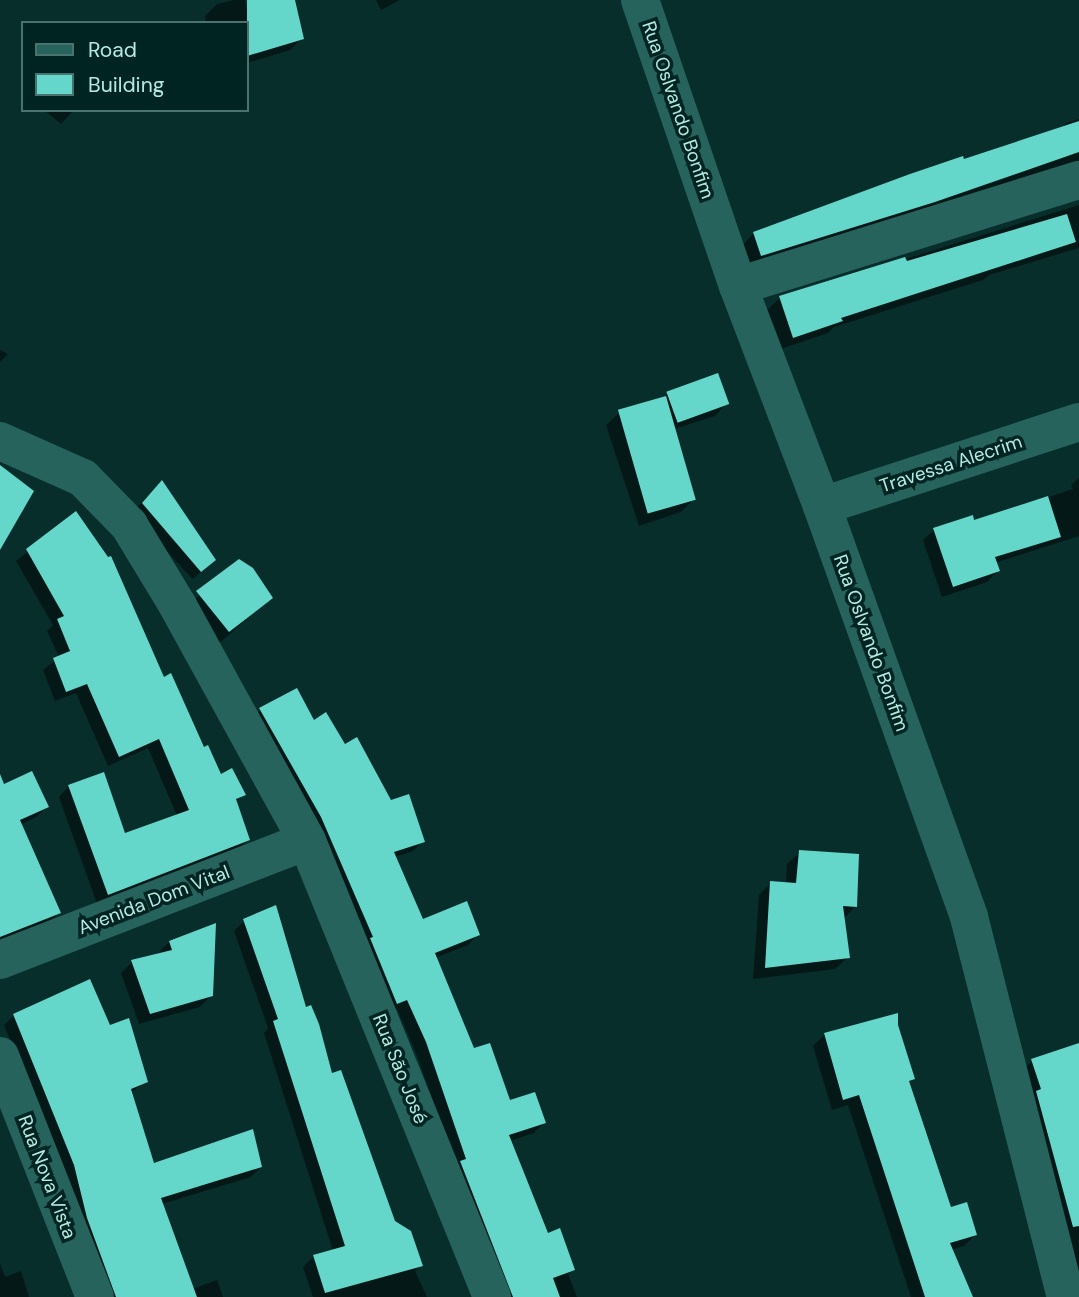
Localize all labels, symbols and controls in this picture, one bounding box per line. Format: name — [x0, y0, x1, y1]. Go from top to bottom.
street label: Rua Oslvando Bonfim — [637, 18, 719, 202]
legend — [21, 21, 248, 112]
text: Road — [88, 36, 137, 64]
text: Building — [88, 71, 164, 99]
street label: Travessa Alecrim — [877, 430, 1025, 498]
street label: Rua Oslvando Bonfim — [828, 552, 914, 734]
street label: Avenida Dom Vital — [75, 861, 233, 939]
street label: Rua São José — [368, 1011, 432, 1127]
street label: Rua Nova Vista — [13, 1112, 81, 1242]

